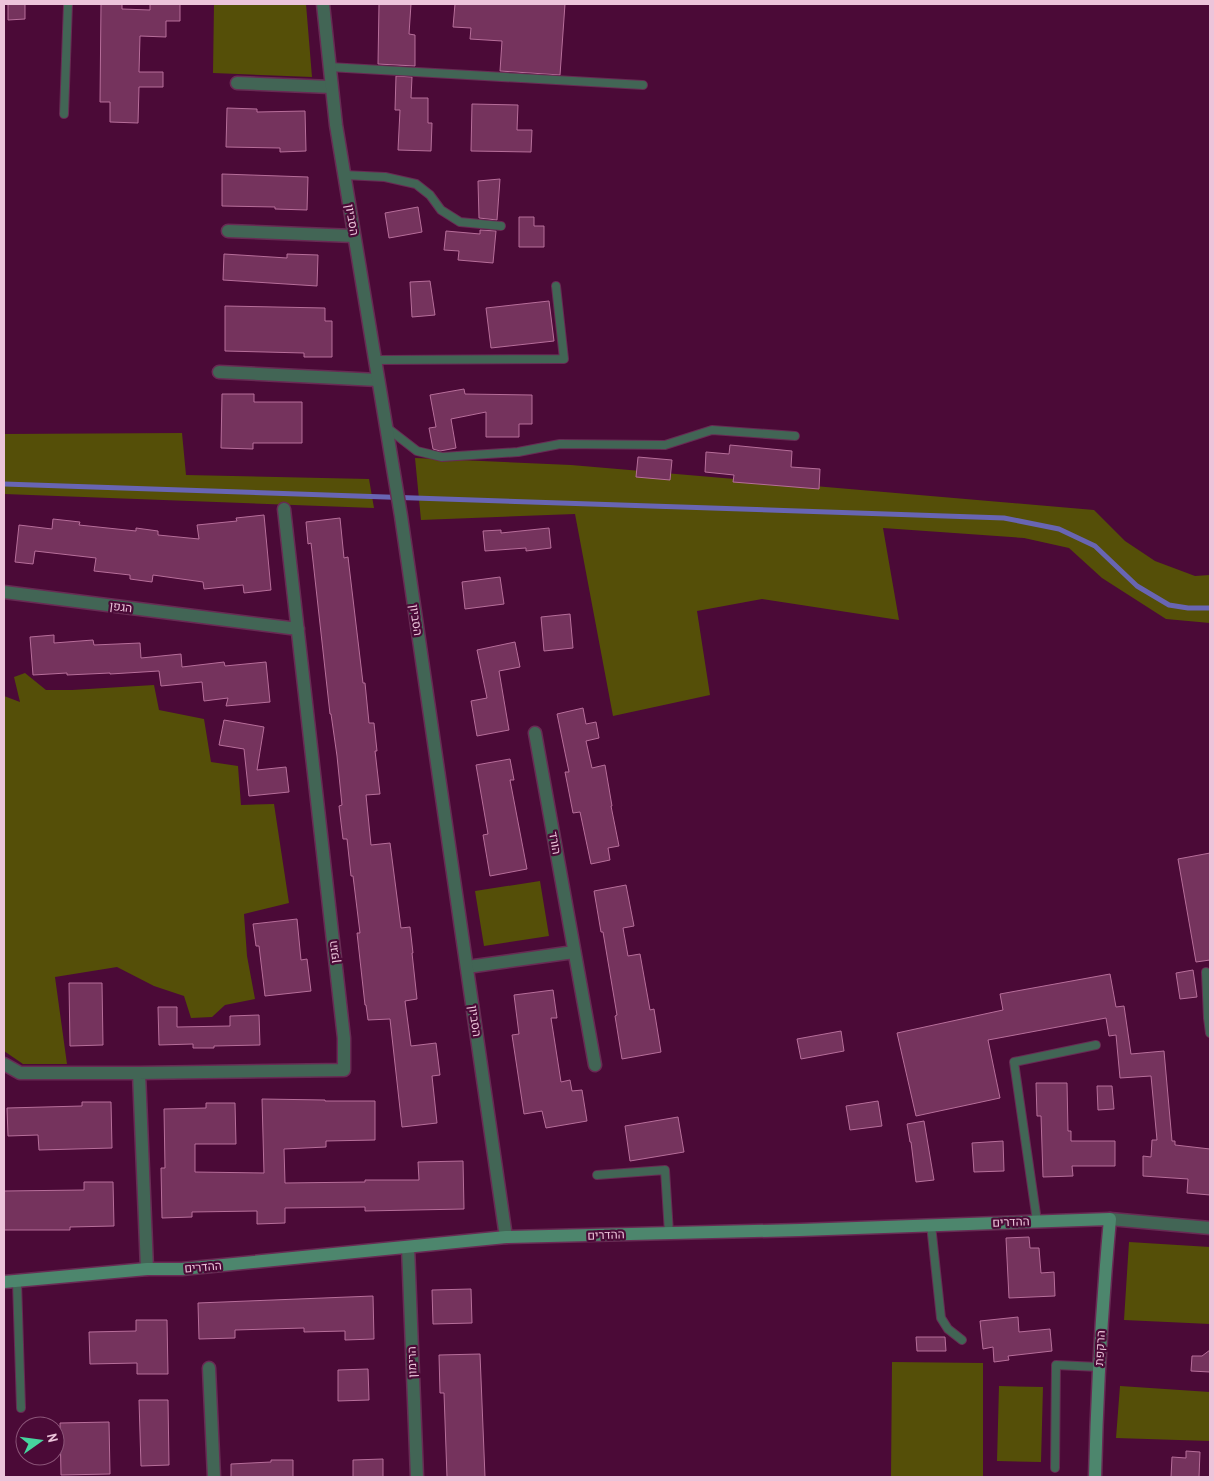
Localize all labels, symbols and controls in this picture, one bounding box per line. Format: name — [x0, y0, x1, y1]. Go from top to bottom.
street label: הסביון — [341, 203, 363, 237]
street label: הגפן — [109, 598, 133, 616]
street label: הסביון — [406, 603, 426, 637]
street label: הורד — [545, 830, 565, 856]
street label: הגפן — [325, 940, 343, 964]
street label: הסביון — [465, 1004, 485, 1038]
street label: ההדרים — [992, 1213, 1030, 1231]
street label: ההדרים — [587, 1226, 625, 1244]
street label: ההדרים — [184, 1257, 222, 1277]
street label: הרקפת — [1091, 1330, 1109, 1366]
street label: הרימון — [403, 1346, 421, 1378]
north arrow — [15, 1416, 65, 1466]
text: N — [43, 1432, 62, 1444]

